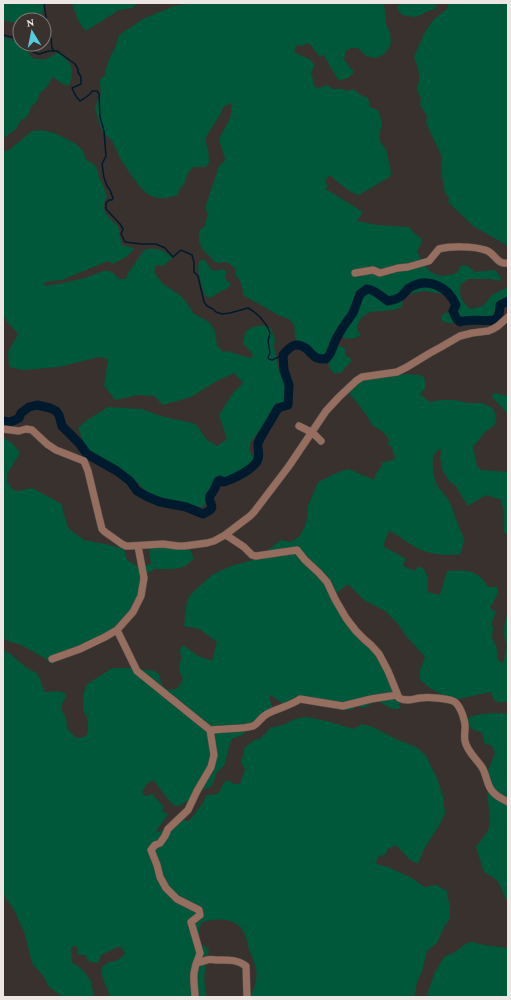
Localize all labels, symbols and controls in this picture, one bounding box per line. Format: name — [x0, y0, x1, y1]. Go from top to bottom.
north arrow — [12, 12, 52, 52]
text: N — [26, 16, 35, 29]

